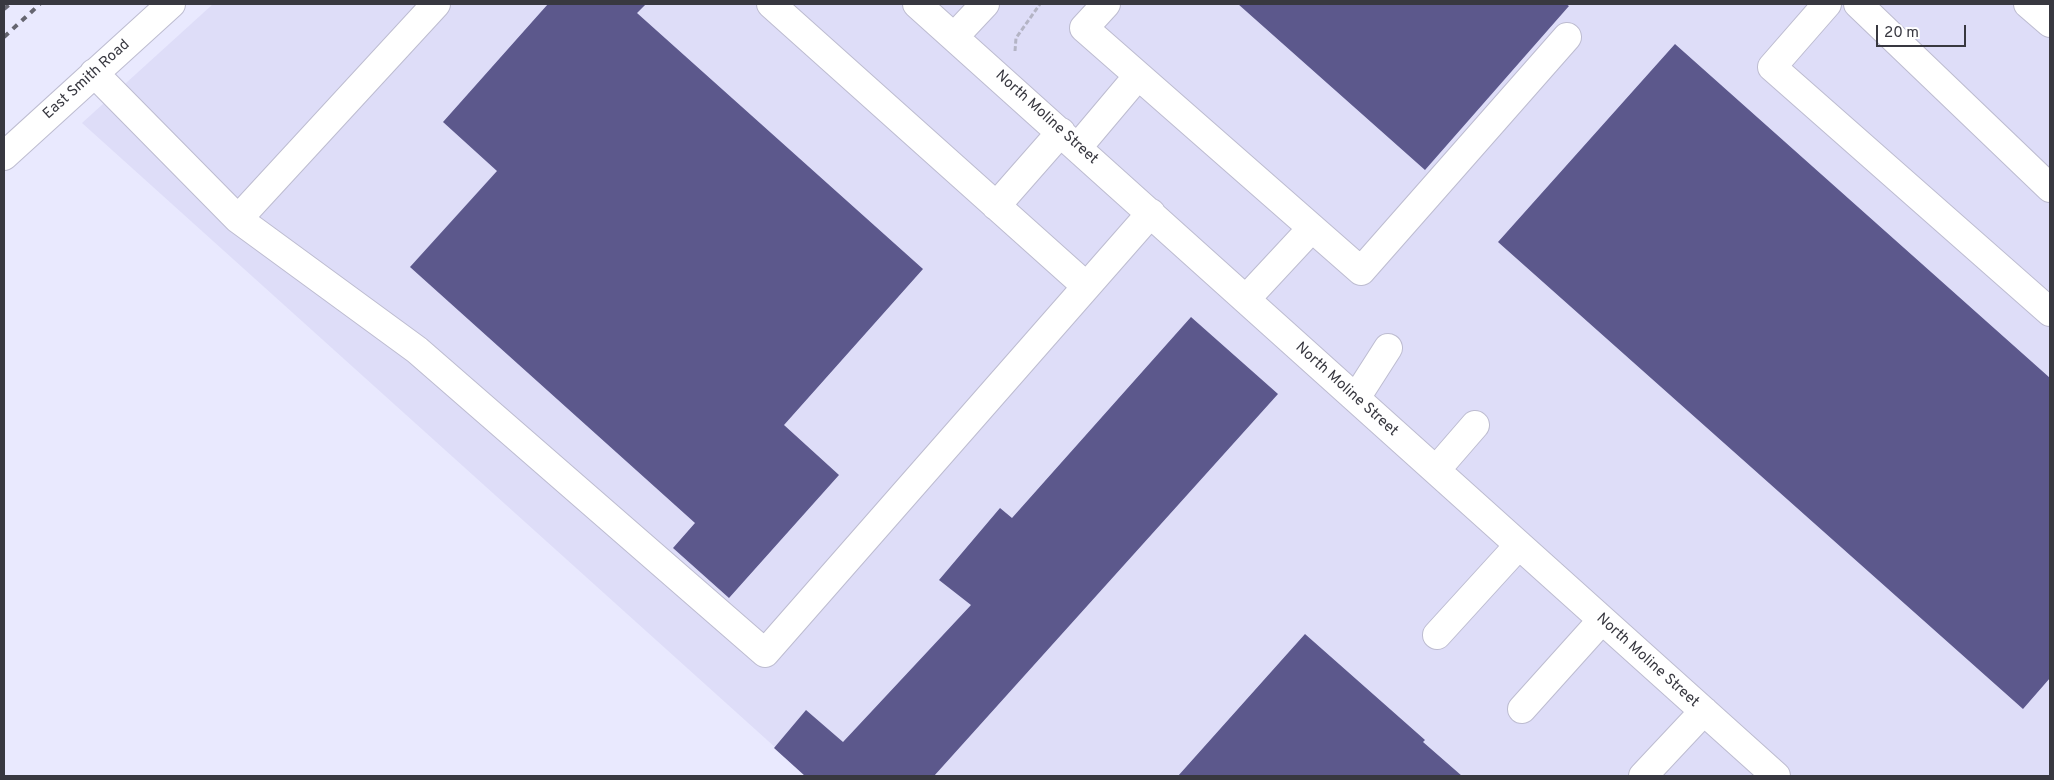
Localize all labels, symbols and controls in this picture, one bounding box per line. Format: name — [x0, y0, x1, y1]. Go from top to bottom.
scale bar — [1879, 15, 1969, 47]
text: 20 m — [1884, 24, 1919, 43]
street label: East Smith Road — [40, 36, 134, 124]
street label: North Moline Street — [991, 67, 1101, 169]
street label: North Moline Street — [1291, 339, 1401, 441]
street label: North Moline Street — [1592, 610, 1702, 712]

